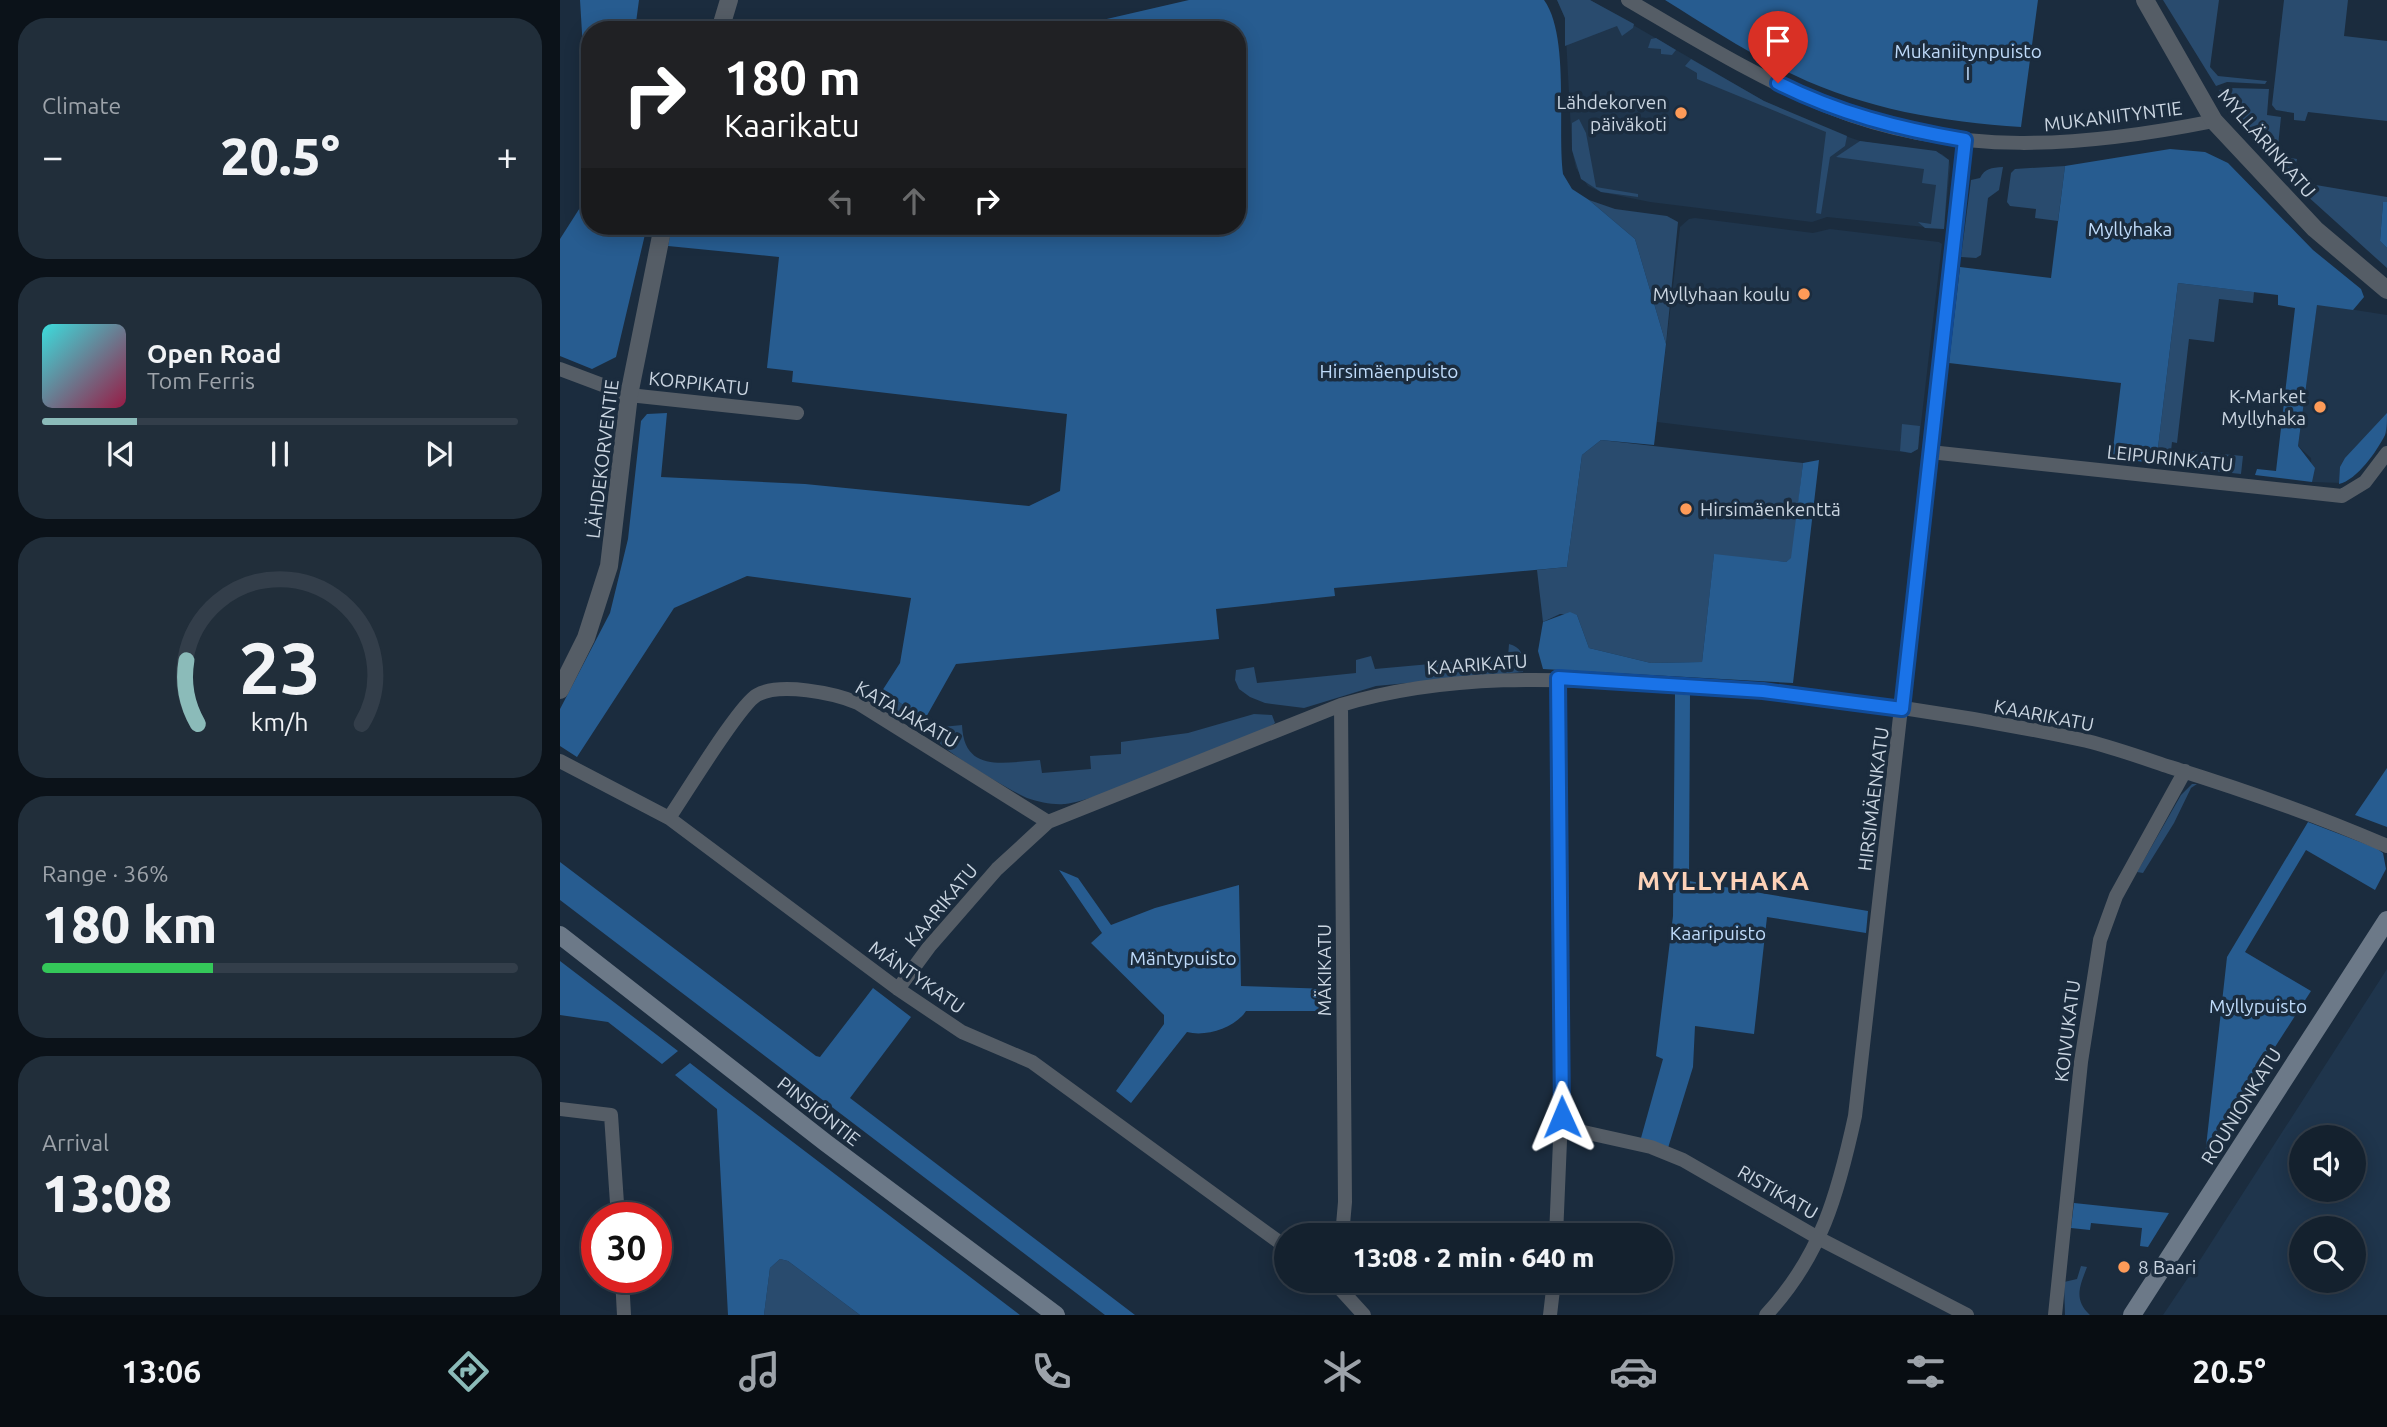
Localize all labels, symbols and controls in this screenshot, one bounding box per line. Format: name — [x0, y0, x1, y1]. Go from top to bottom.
pin — [1748, 11, 1808, 83]
icon: arrive — [1759, 22, 1797, 60]
park label: Mukaniitynpuisto I — [1894, 40, 2042, 84]
icon: right — [609, 49, 700, 140]
text: 180 m — [724, 49, 861, 104]
street label: MYLLÄRINKATU — [2214, 84, 2320, 202]
place label: Lähdekorven päiväkoti — [1557, 91, 1667, 135]
text: Climate — [42, 93, 121, 118]
street label: MUKANIITYNTIE — [2043, 97, 2183, 135]
marker: Lähdekorven päiväkoti — [1673, 105, 1689, 121]
text: Kaarikatu — [724, 107, 860, 143]
text: 20.5° — [220, 127, 340, 185]
text: − — [42, 135, 63, 177]
text: + — [497, 135, 518, 177]
icon: left — [822, 182, 860, 220]
icon: ahead — [895, 182, 933, 220]
icon: right — [968, 182, 1006, 220]
park label: Myllyhaka — [2088, 218, 2172, 240]
place label: Myllyhaan koulu — [1653, 283, 1790, 305]
marker: Myllyhaan koulu — [1796, 286, 1812, 302]
text: Open Road — [147, 339, 281, 368]
park label: Hirsimäenpuisto — [1320, 360, 1458, 382]
street label: KORPIKATU — [648, 367, 750, 399]
text: Tom Ferris — [147, 368, 255, 393]
street label: LÄHDEKORVENTIE — [581, 378, 623, 540]
place label: K-Market Myllyhaka — [2221, 385, 2307, 429]
marker: K-Market Myllyhaka — [2312, 399, 2328, 415]
icon: previous — [102, 435, 140, 473]
icon: pause — [261, 435, 299, 473]
icon: next — [420, 435, 458, 473]
street label: LEIPURINKATU — [2106, 440, 2234, 476]
place label: Hirsimäenkenttä — [1700, 498, 1841, 520]
marker: Hirsimäenkenttä — [1678, 501, 1694, 517]
text: 23 — [239, 626, 321, 708]
street label: KAARIKATU — [1426, 649, 1528, 679]
street label: KATAJAKATU — [852, 676, 962, 752]
street label: KAARIKATU — [1992, 695, 2096, 735]
text: km/h — [251, 707, 309, 735]
street label: HIRSIMÄENKATU — [1853, 726, 1893, 872]
street label: KAARIKATU — [900, 859, 982, 951]
text: Range · 36% — [42, 861, 169, 886]
district label: MYLLYHAKA — [1637, 866, 1811, 895]
text: 180 km — [42, 895, 217, 953]
park label: Kaaripuisto — [1670, 922, 1766, 944]
street label: MÄKIKATU — [1313, 924, 1335, 1016]
street label: MÄNTYKATU — [865, 936, 969, 1018]
park label: Mäntypuisto — [1129, 947, 1237, 969]
street label: KOIVUKATU — [2050, 979, 2084, 1083]
park label: Myllypuisto — [2209, 995, 2307, 1017]
street label: ROUNIONKATU — [2196, 1044, 2286, 1168]
street label: PINSIÖNTIE — [773, 1072, 865, 1150]
position arrow — [1525, 1080, 1599, 1154]
map controls — [2289, 1125, 2366, 1293]
button: sound — [2289, 1125, 2366, 1202]
text: Arrival — [42, 1130, 109, 1155]
street label: RISTIKATU — [1734, 1160, 1822, 1224]
text: 13:08 — [42, 1164, 172, 1222]
speed limit sign: 30 — [581, 1202, 672, 1293]
button: search — [2289, 1216, 2366, 1293]
text: 13:08 · 2 min · 640 m — [1353, 1243, 1594, 1272]
place label: 8 Baari — [2138, 1256, 2196, 1278]
marker: 8 Baari — [2116, 1259, 2132, 1275]
icon: directions — [444, 1347, 493, 1396]
icon: music — [735, 1347, 784, 1396]
icon: phone — [1027, 1347, 1076, 1396]
icon: climate — [1318, 1347, 1367, 1396]
icon: car — [1609, 1347, 1658, 1396]
icon: filters — [1901, 1347, 1950, 1396]
text: 13:06 — [121, 1353, 201, 1389]
text: 20.5° — [2192, 1353, 2266, 1389]

